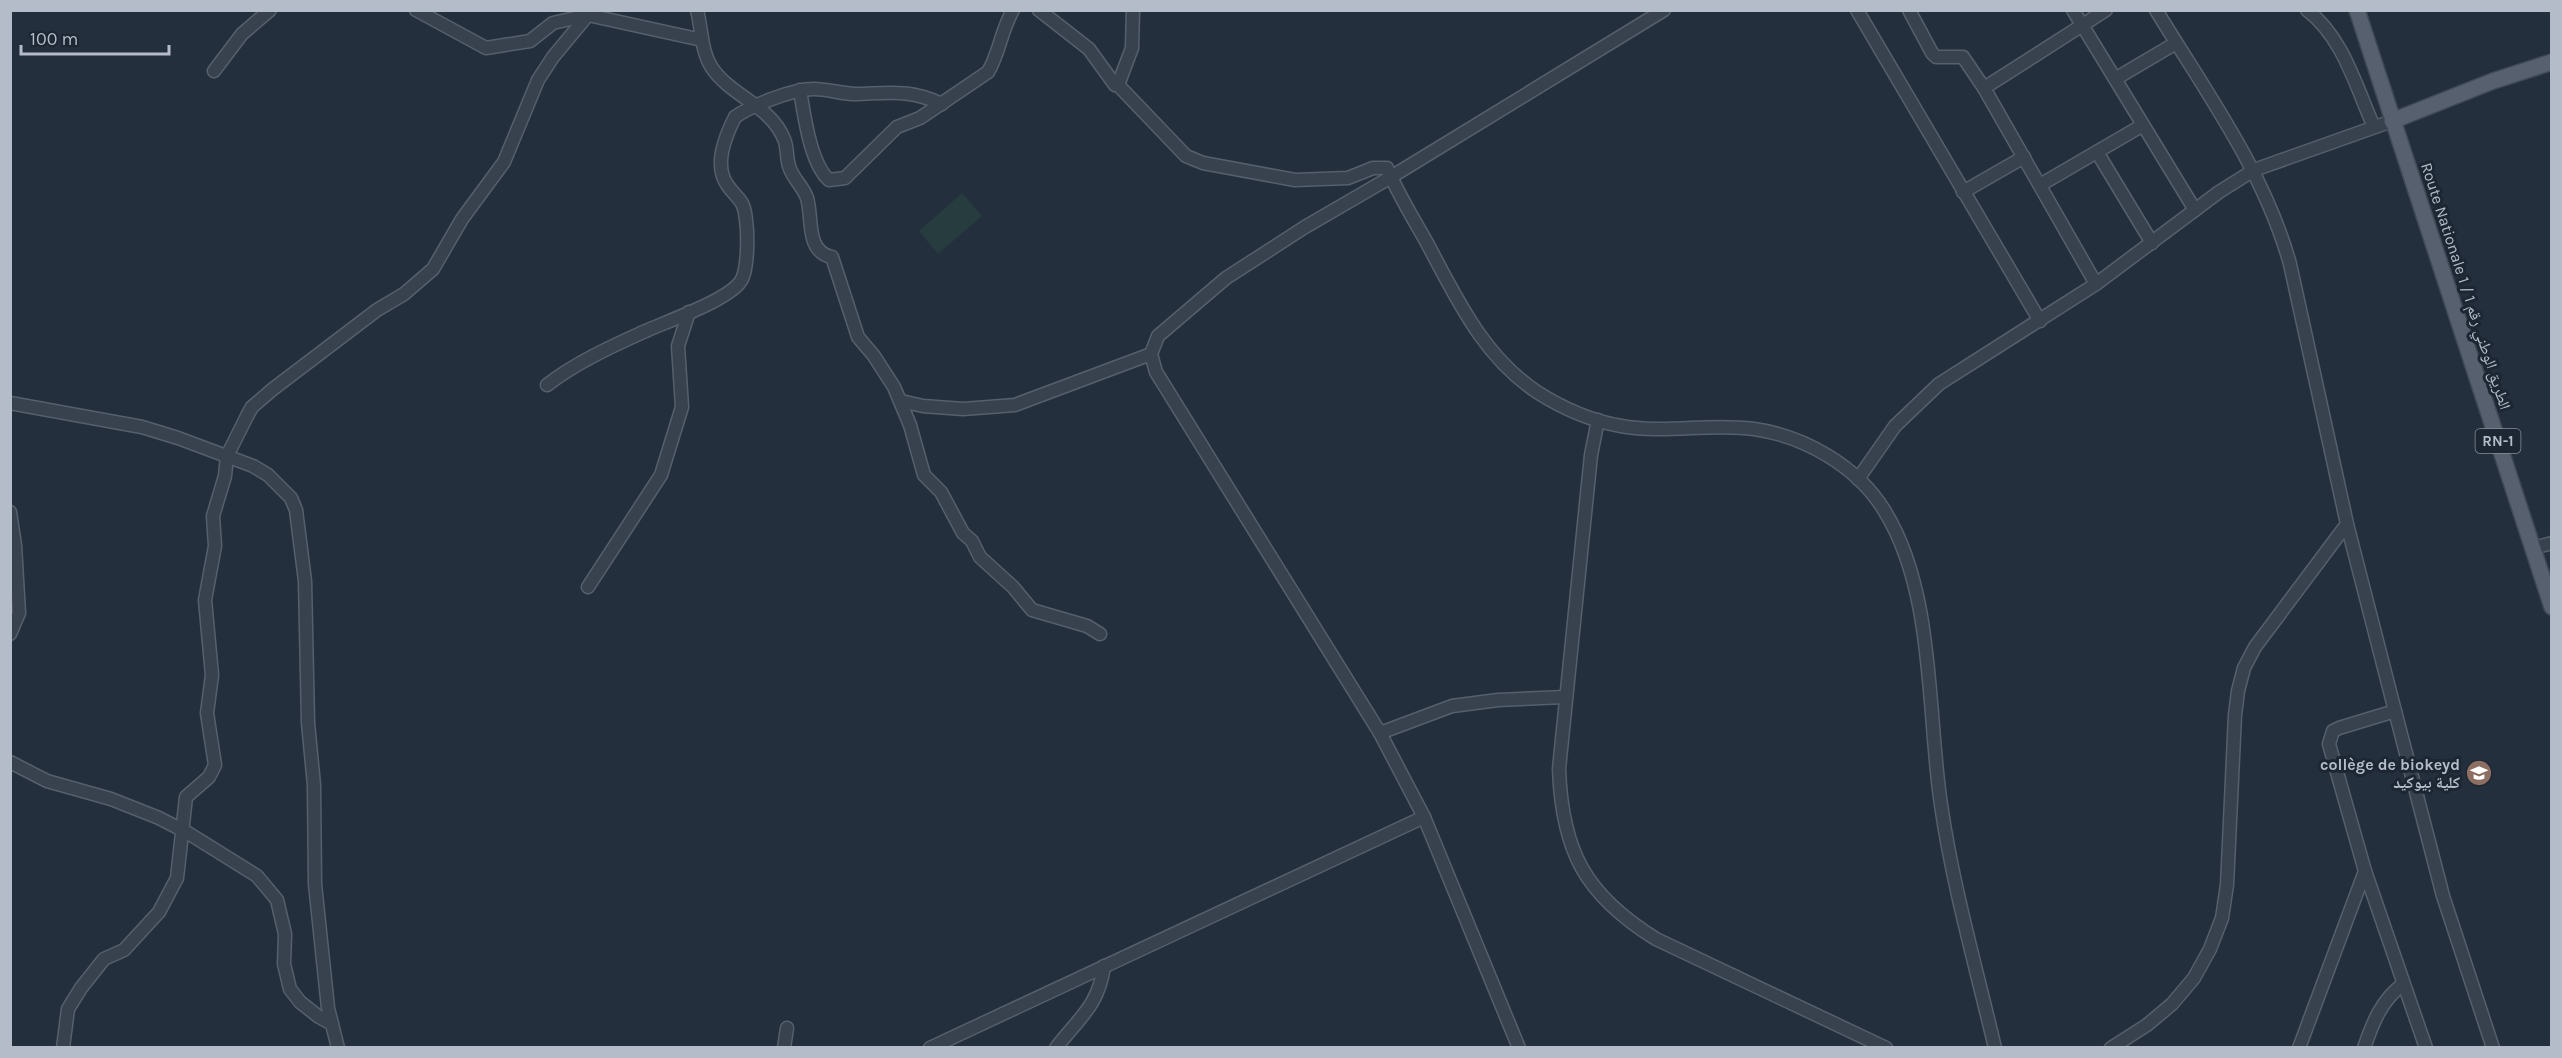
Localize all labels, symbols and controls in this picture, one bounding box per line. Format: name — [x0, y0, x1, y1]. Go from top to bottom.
scale bar — [21, 18, 170, 56]
text: 100 m — [30, 28, 78, 50]
street label: Route Nationale 1 / الطريق الوطني رقم 1 — [2414, 160, 2515, 413]
road number: RN-1 — [2476, 429, 2520, 453]
place label: collège de biokeyd كلية بيوكيد — [2320, 755, 2460, 792]
school or university icon: collège de biokeyd كلية بيوكيد — [2464, 758, 2494, 788]

